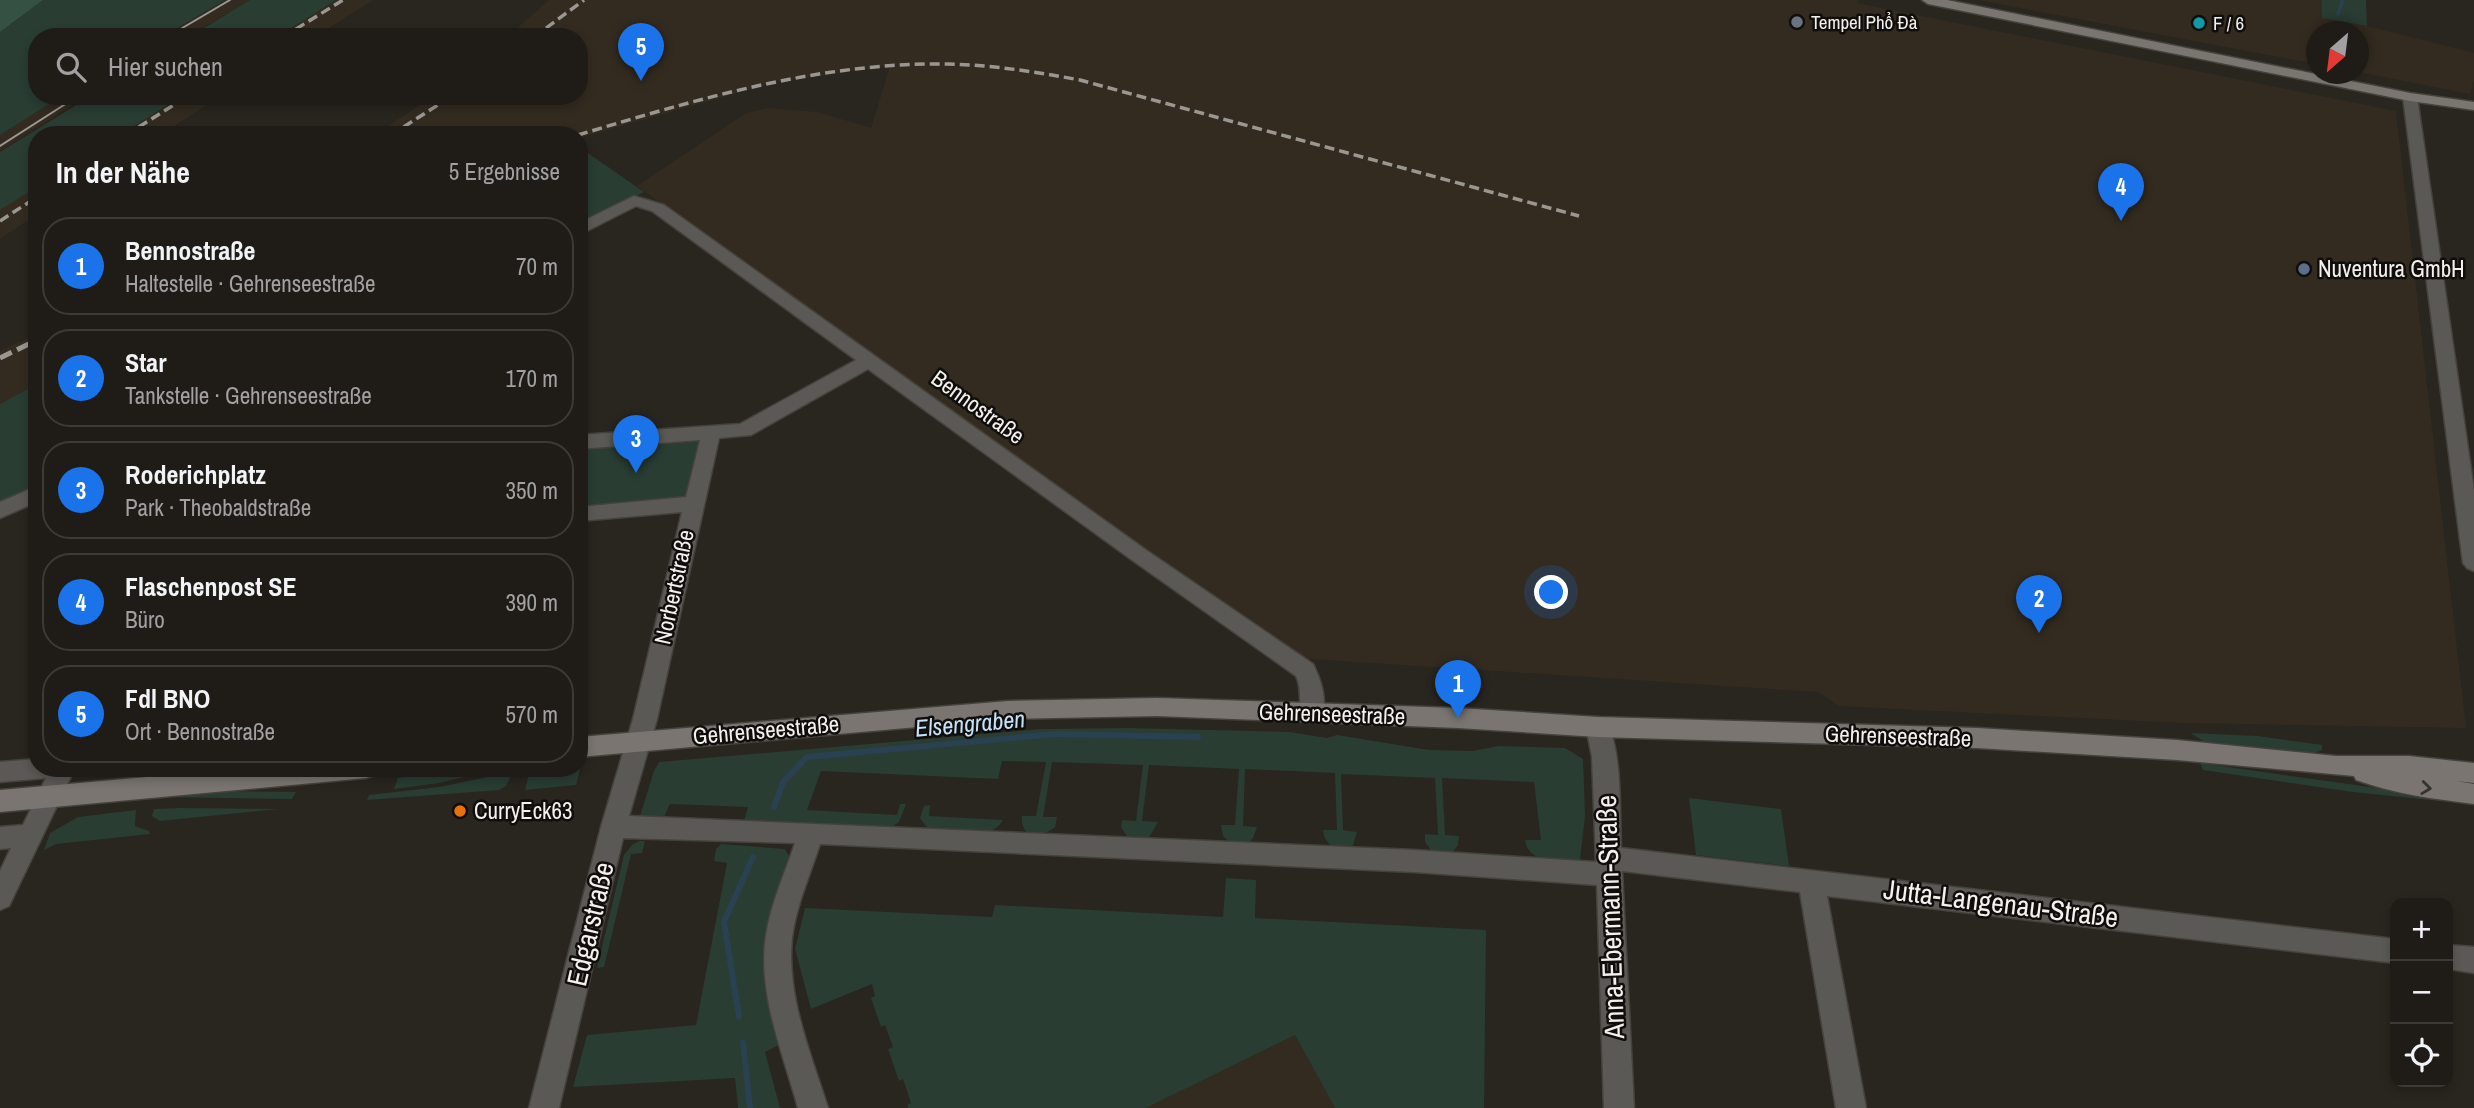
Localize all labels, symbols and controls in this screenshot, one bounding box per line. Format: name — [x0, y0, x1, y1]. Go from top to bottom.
place label: Tempel Phổ Đà — [1811, 9, 1918, 35]
place label: F / 6 — [2213, 10, 2244, 36]
marker: Tempel Phổ Đà — [1789, 14, 1805, 30]
marker: F / 6 — [2191, 15, 2207, 31]
north arrow — [2306, 21, 2369, 84]
pin: 5 — [618, 23, 664, 81]
search box — [28, 28, 588, 105]
icon: search — [52, 48, 90, 86]
text: Hier suchen — [108, 49, 223, 84]
text: In der Nähe — [56, 152, 190, 192]
text: 5 Ergebnisse — [449, 156, 560, 187]
pin: 4 — [2098, 163, 2144, 221]
text: Bennostraße — [125, 233, 255, 268]
text: 1 — [76, 251, 86, 282]
text: 70 m — [516, 251, 558, 282]
place label: Nuventura GmbH — [2318, 253, 2465, 284]
marker: Nuventura GmbH — [2296, 261, 2312, 277]
text: Haltestelle · Gehrenseestraße — [125, 268, 376, 299]
text: Star — [125, 345, 166, 380]
street label: Bennostraße — [925, 362, 1031, 451]
text: 2 — [76, 363, 86, 394]
text: 170 m — [506, 363, 558, 394]
text: Tankstelle · Gehrenseestraße — [125, 380, 372, 411]
pin: 3 — [613, 415, 659, 473]
text: Roderichplatz — [125, 457, 266, 492]
text: 3 — [76, 475, 86, 506]
text: 350 m — [506, 475, 558, 506]
text: Park · Theobaldstraße — [125, 492, 311, 523]
street label: Norbertstraße — [646, 527, 701, 647]
text: Flaschenpost SE — [125, 569, 297, 604]
your location — [1534, 575, 1568, 609]
pin: 2 — [2016, 575, 2062, 633]
text: 4 — [76, 587, 86, 618]
text: 390 m — [506, 587, 558, 618]
text: Büro — [125, 604, 165, 635]
pin: 1 — [1435, 660, 1481, 718]
text: Fdl BNO — [125, 681, 210, 716]
street label: Gehrenseestraße — [1258, 695, 1406, 732]
text: 5 — [76, 699, 86, 730]
text: 570 m — [506, 699, 558, 730]
water label: Elsengraben — [913, 702, 1026, 744]
street label: Gehrenseestraße — [692, 708, 840, 751]
text: Ort · Bennostraße — [125, 716, 275, 747]
street label: Gehrenseestraße — [1824, 717, 1972, 754]
one-way arrow — [2420, 780, 2432, 795]
place label: CurryEck63 — [474, 795, 573, 826]
street label: Anna-Ebermann-Straße — [1587, 795, 1633, 1040]
marker: CurryEck63 — [452, 803, 468, 819]
street label: Edgarstraße — [557, 858, 623, 990]
street label: Jutta-Langenau-Straße — [1882, 870, 2120, 936]
map controls — [2390, 898, 2453, 1087]
button: + — [2390, 898, 2453, 961]
button: − — [2390, 961, 2453, 1024]
button: locate — [2390, 1024, 2453, 1087]

